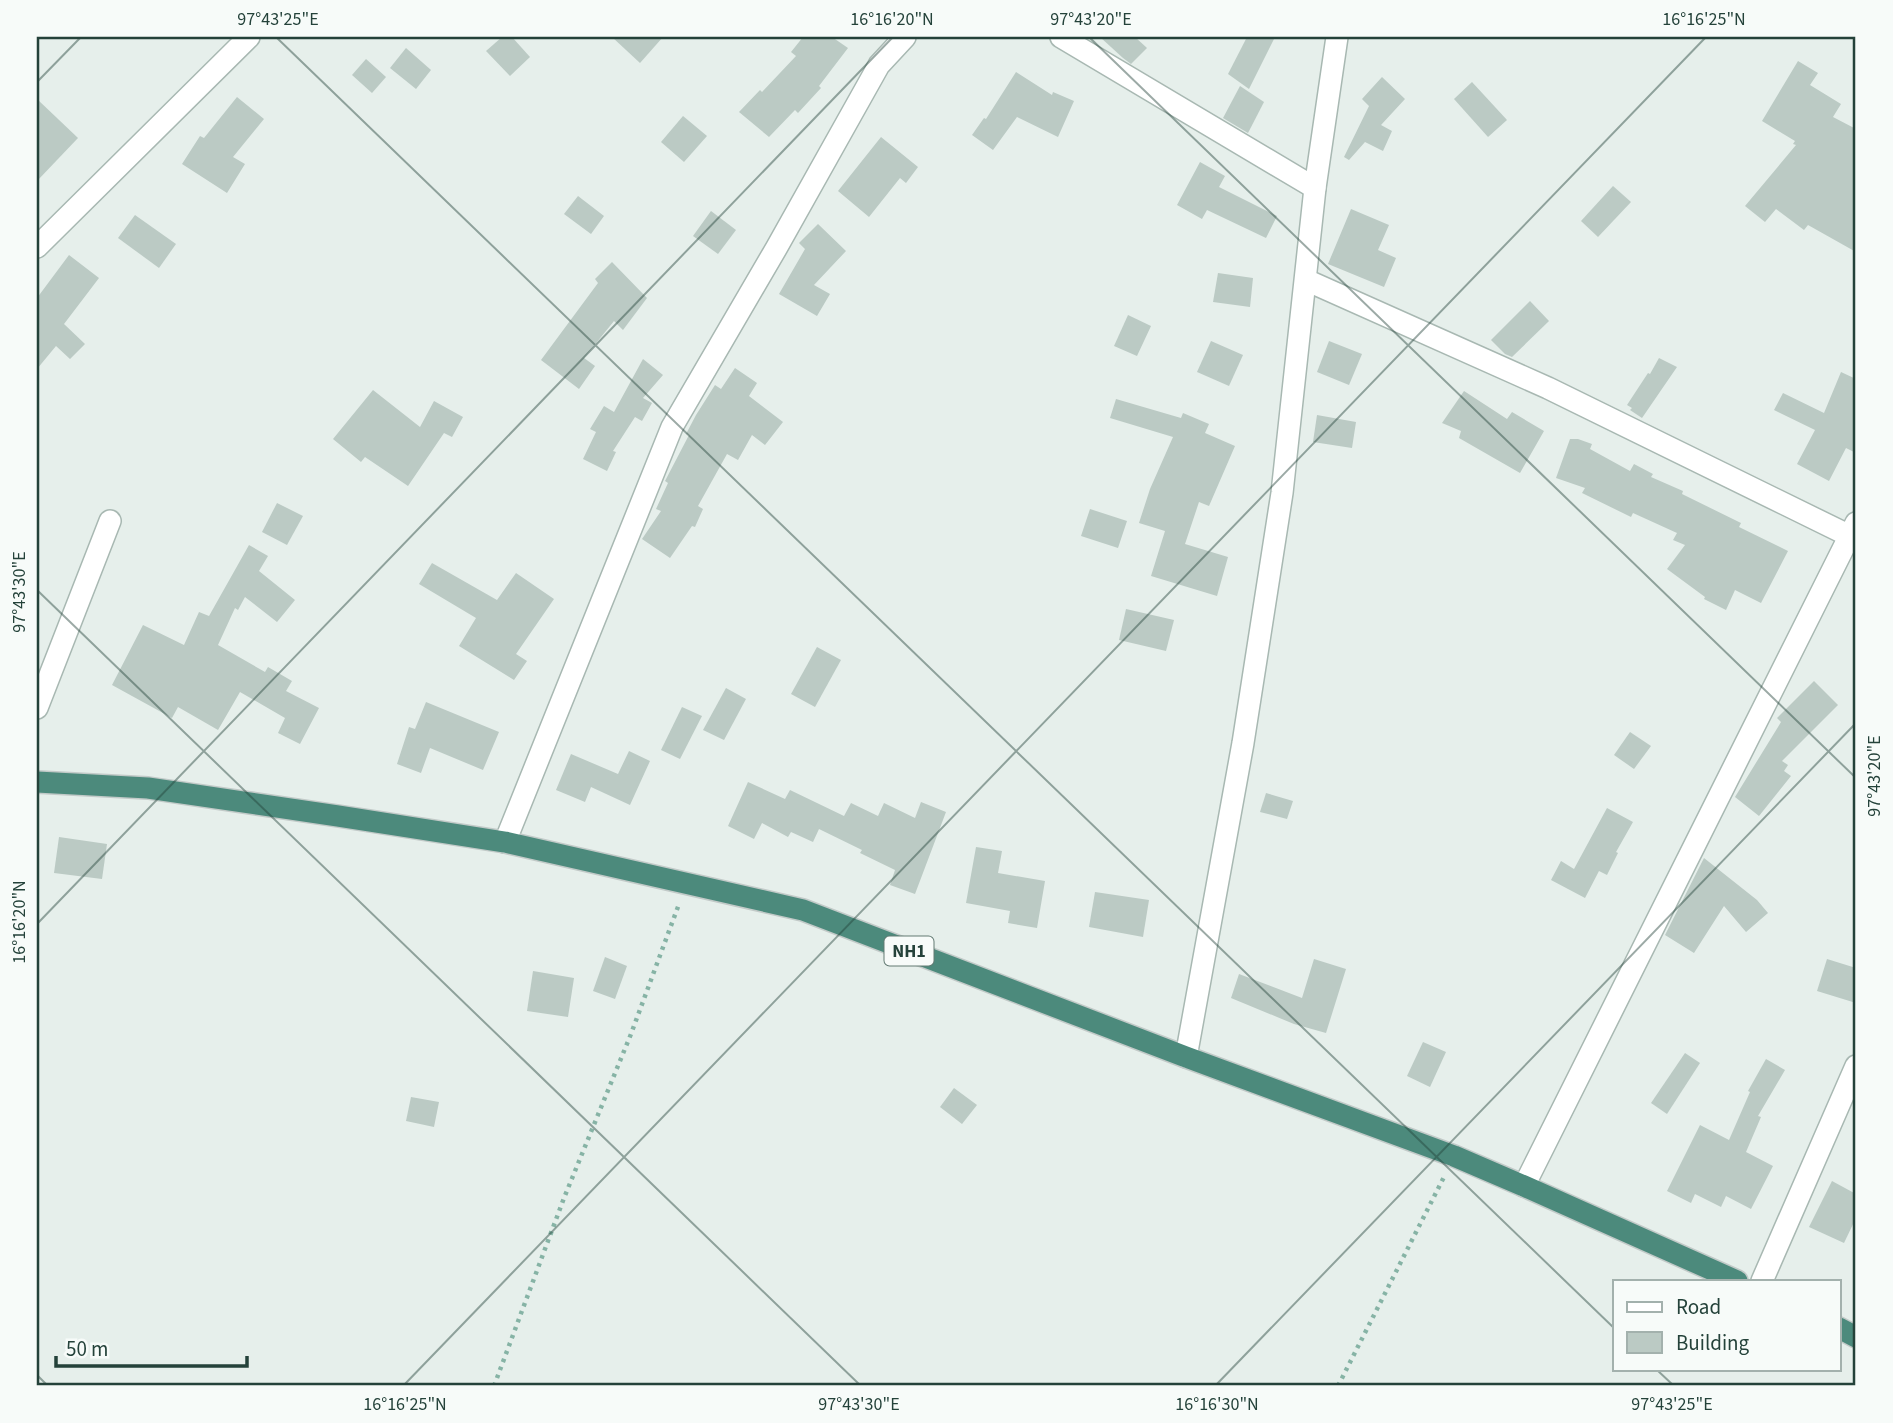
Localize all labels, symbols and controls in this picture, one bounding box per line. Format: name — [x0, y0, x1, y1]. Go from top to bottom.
text: 97°43'25"E — [237, 7, 319, 32]
text: 16°16'20"N — [850, 7, 934, 32]
text: 97°43'20"E — [1050, 7, 1132, 32]
text: 16°16'25"N — [1662, 7, 1746, 32]
text: 97°43'30"E — [7, 551, 32, 633]
text: 97°43'20"E — [1862, 735, 1887, 817]
text: 16°16'20"N — [7, 880, 32, 964]
road number: NH1 — [884, 936, 934, 966]
legend — [1613, 1280, 1840, 1370]
text: Road — [1676, 1292, 1721, 1322]
scale bar — [56, 1325, 247, 1369]
text: Building — [1676, 1328, 1750, 1358]
text: 50 m — [66, 1334, 108, 1364]
text: 16°16'25"N — [363, 1392, 447, 1417]
text: 97°43'30"E — [818, 1392, 900, 1417]
text: 16°16'30"N — [1175, 1392, 1259, 1417]
text: 97°43'25"E — [1631, 1392, 1713, 1417]

